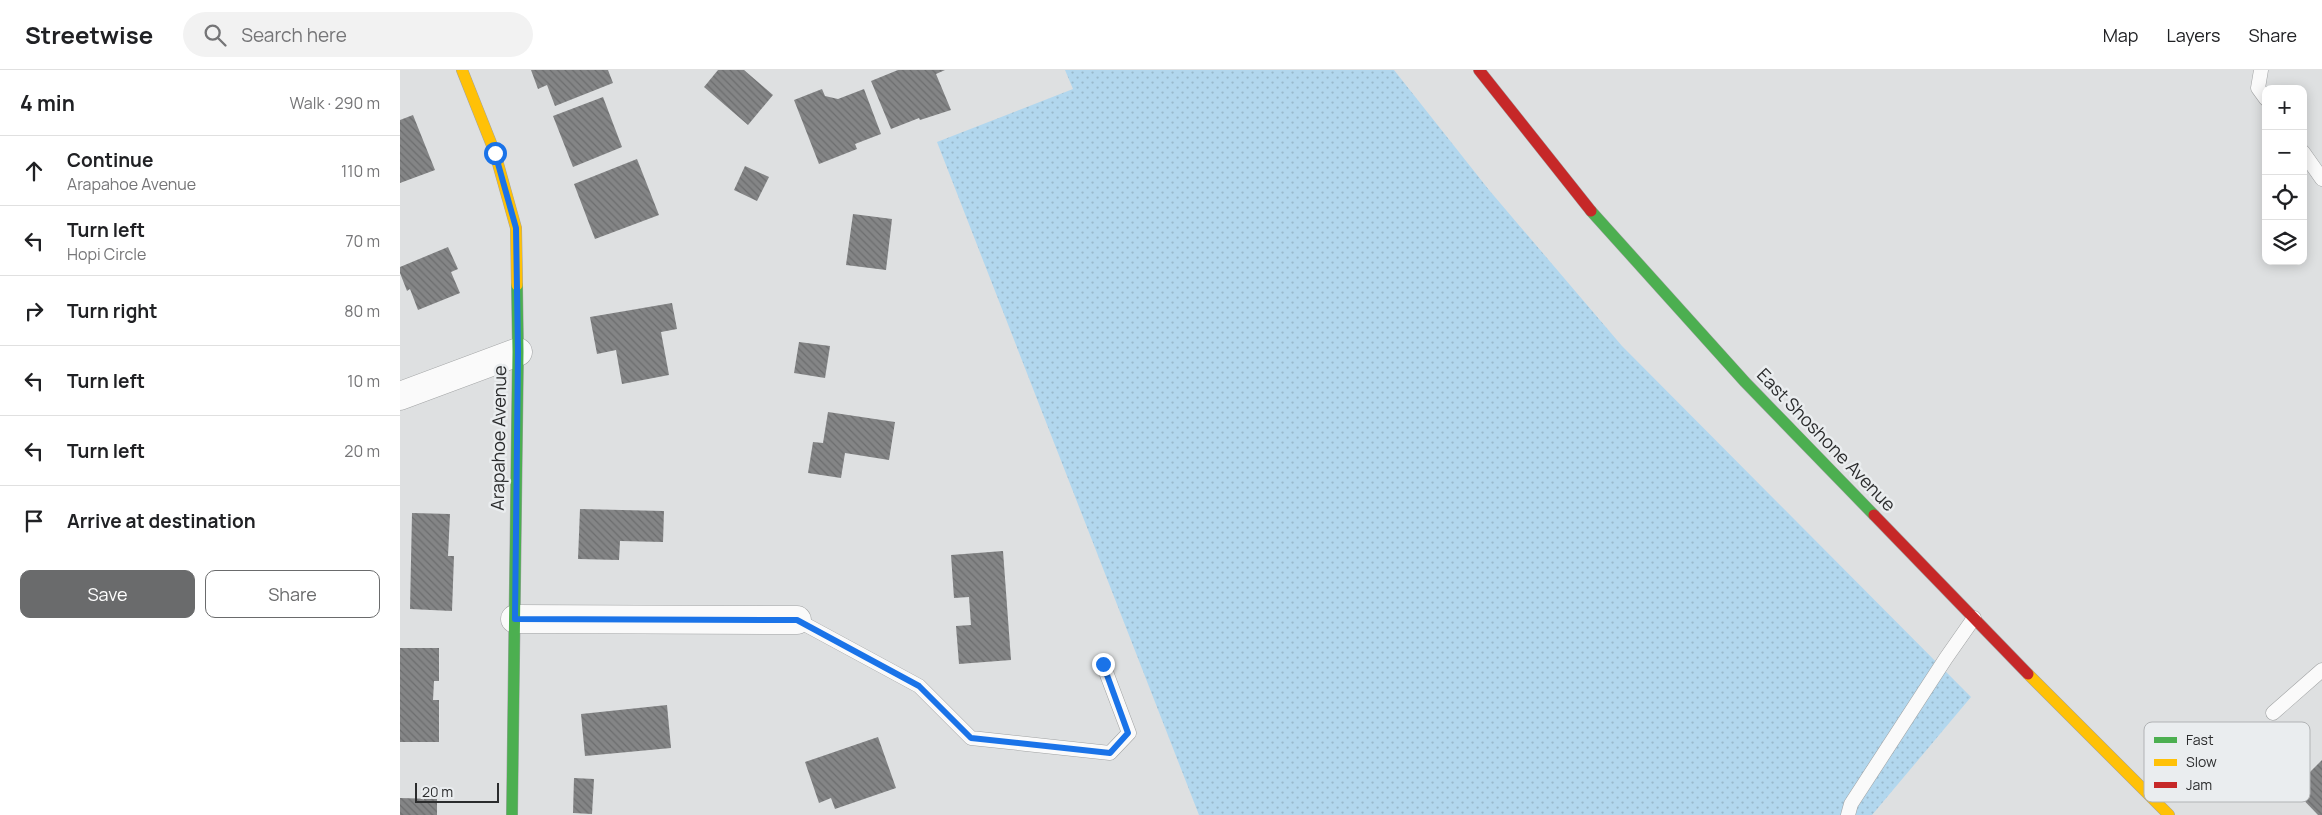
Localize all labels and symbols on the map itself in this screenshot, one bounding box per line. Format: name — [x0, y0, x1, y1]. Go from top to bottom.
route start — [484, 142, 507, 165]
street label: East Shoshone Avenue — [1752, 363, 1901, 516]
street label: Arapahoe Avenue — [485, 365, 511, 511]
route end — [1092, 653, 1115, 676]
legend — [2144, 722, 2310, 802]
text: Fast — [2186, 730, 2214, 749]
text: Slow — [2186, 752, 2217, 771]
text: Jam — [2186, 775, 2212, 794]
scale bar — [415, 780, 499, 803]

